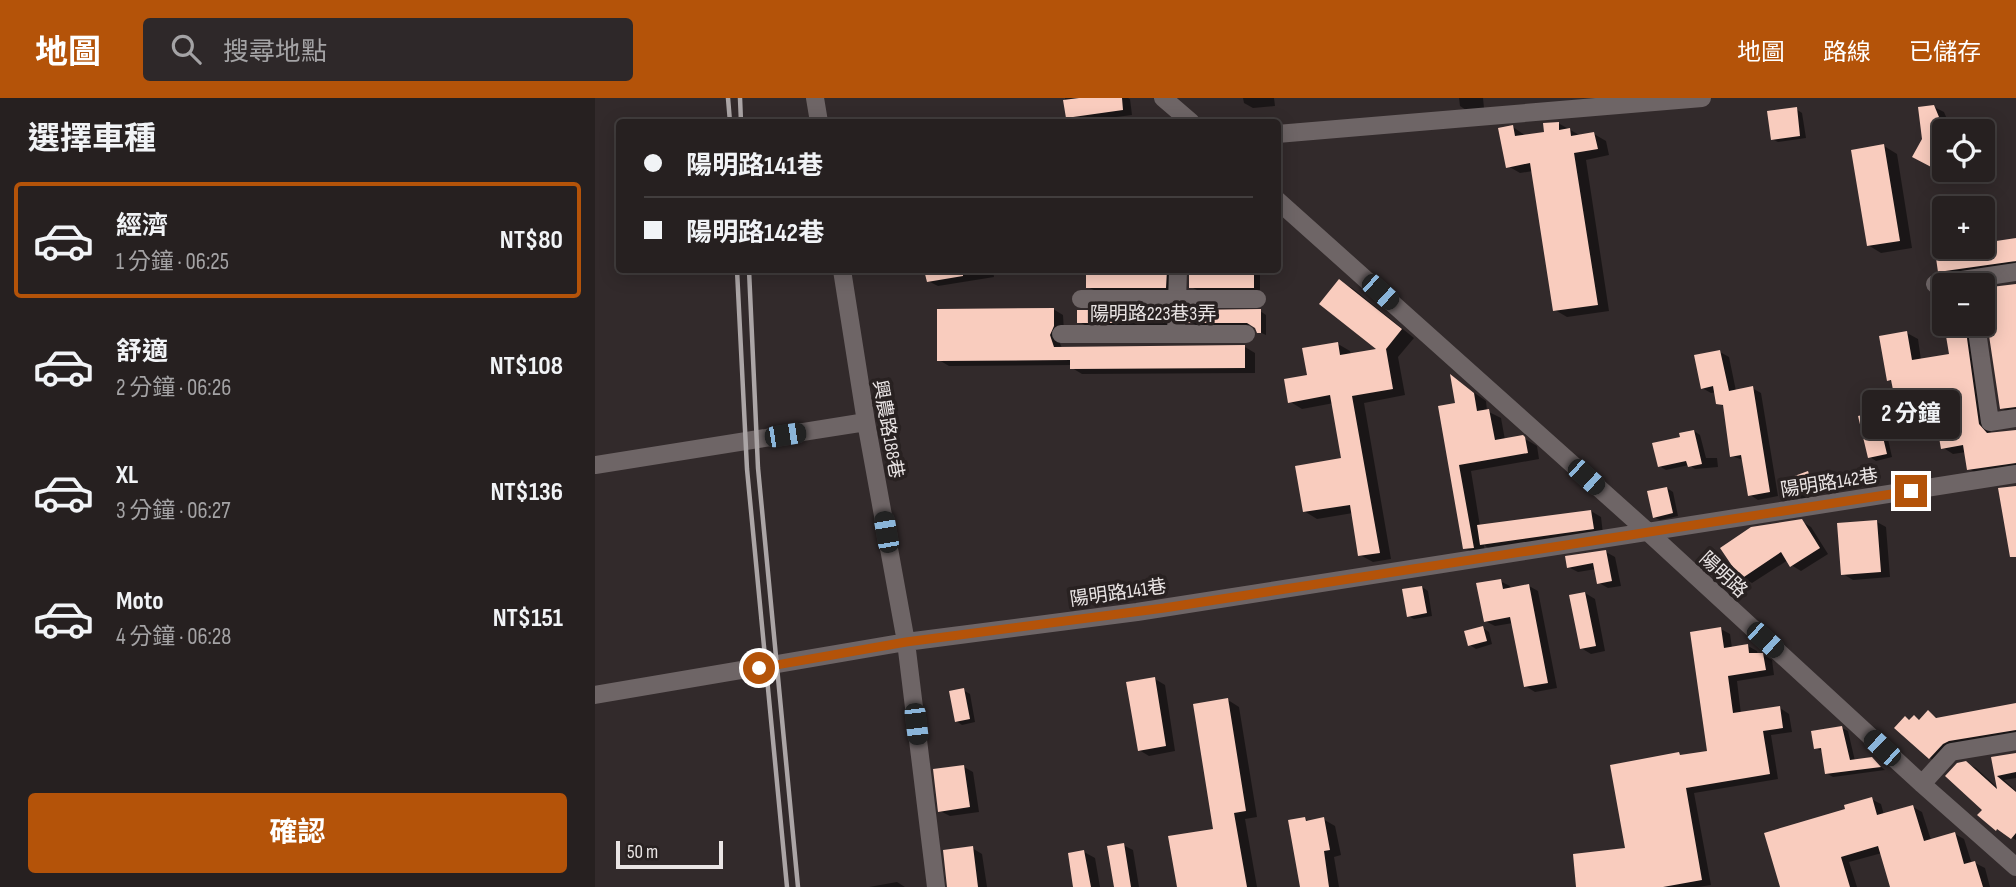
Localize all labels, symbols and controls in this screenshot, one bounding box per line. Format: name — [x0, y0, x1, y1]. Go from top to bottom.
search box — [143, 18, 633, 81]
icon: search — [167, 30, 205, 68]
text: 地圖 — [35, 33, 101, 73]
text: 搜尋地點 — [223, 37, 327, 68]
text: 地圖 — [1737, 38, 1785, 67]
text: 路線 — [1823, 38, 1871, 67]
text: 已儲存 — [1909, 38, 1981, 67]
map controls — [1932, 119, 1995, 336]
button: locate — [1932, 119, 1995, 182]
text: 選擇車種 — [28, 120, 156, 159]
text: 陽明路141巷 — [686, 151, 823, 182]
button: + — [1932, 196, 1995, 259]
icon: car — [32, 209, 95, 272]
text: 經濟 — [116, 211, 168, 242]
text: 陽明路142巷 — [686, 218, 824, 249]
text: NT$80 — [500, 225, 563, 256]
text: 1 分鐘 · 06:25 — [116, 248, 229, 276]
car — [1358, 270, 1403, 314]
button: − — [1932, 273, 1995, 336]
street label: 陽明路223巷3弄 — [1090, 303, 1216, 326]
icon: car — [32, 335, 95, 398]
text: 舒適 — [116, 337, 168, 368]
text: NT$108 — [490, 351, 563, 382]
text: 2 分鐘 · 06:26 — [116, 374, 231, 402]
street label: 興農路188巷 — [868, 378, 907, 480]
callout: 2 分鐘 — [1862, 390, 1960, 438]
text: 2 分鐘 — [1881, 400, 1941, 428]
car — [763, 421, 808, 449]
car — [1564, 455, 1609, 499]
text: XL — [116, 460, 138, 491]
icon: car — [32, 461, 95, 524]
street label: 陽明路142巷 — [1779, 464, 1880, 503]
route end — [1895, 475, 1927, 507]
text: NT$136 — [490, 477, 563, 508]
text: 3 分鐘 · 06:27 — [116, 497, 231, 525]
car — [873, 509, 900, 555]
street label: 陽明路 — [1694, 547, 1752, 603]
street label: 陽明路141巷 — [1068, 575, 1168, 612]
text: Moto — [116, 586, 164, 617]
icon: car — [32, 587, 95, 650]
text: NT$151 — [493, 603, 563, 634]
car — [1743, 618, 1788, 662]
text: 4 分鐘 · 06:28 — [116, 623, 231, 651]
route start — [743, 652, 775, 684]
car — [904, 702, 929, 746]
car — [1860, 726, 1905, 770]
button: 確認 — [28, 793, 567, 873]
scale bar — [616, 838, 723, 870]
text: 50 m — [627, 841, 658, 864]

